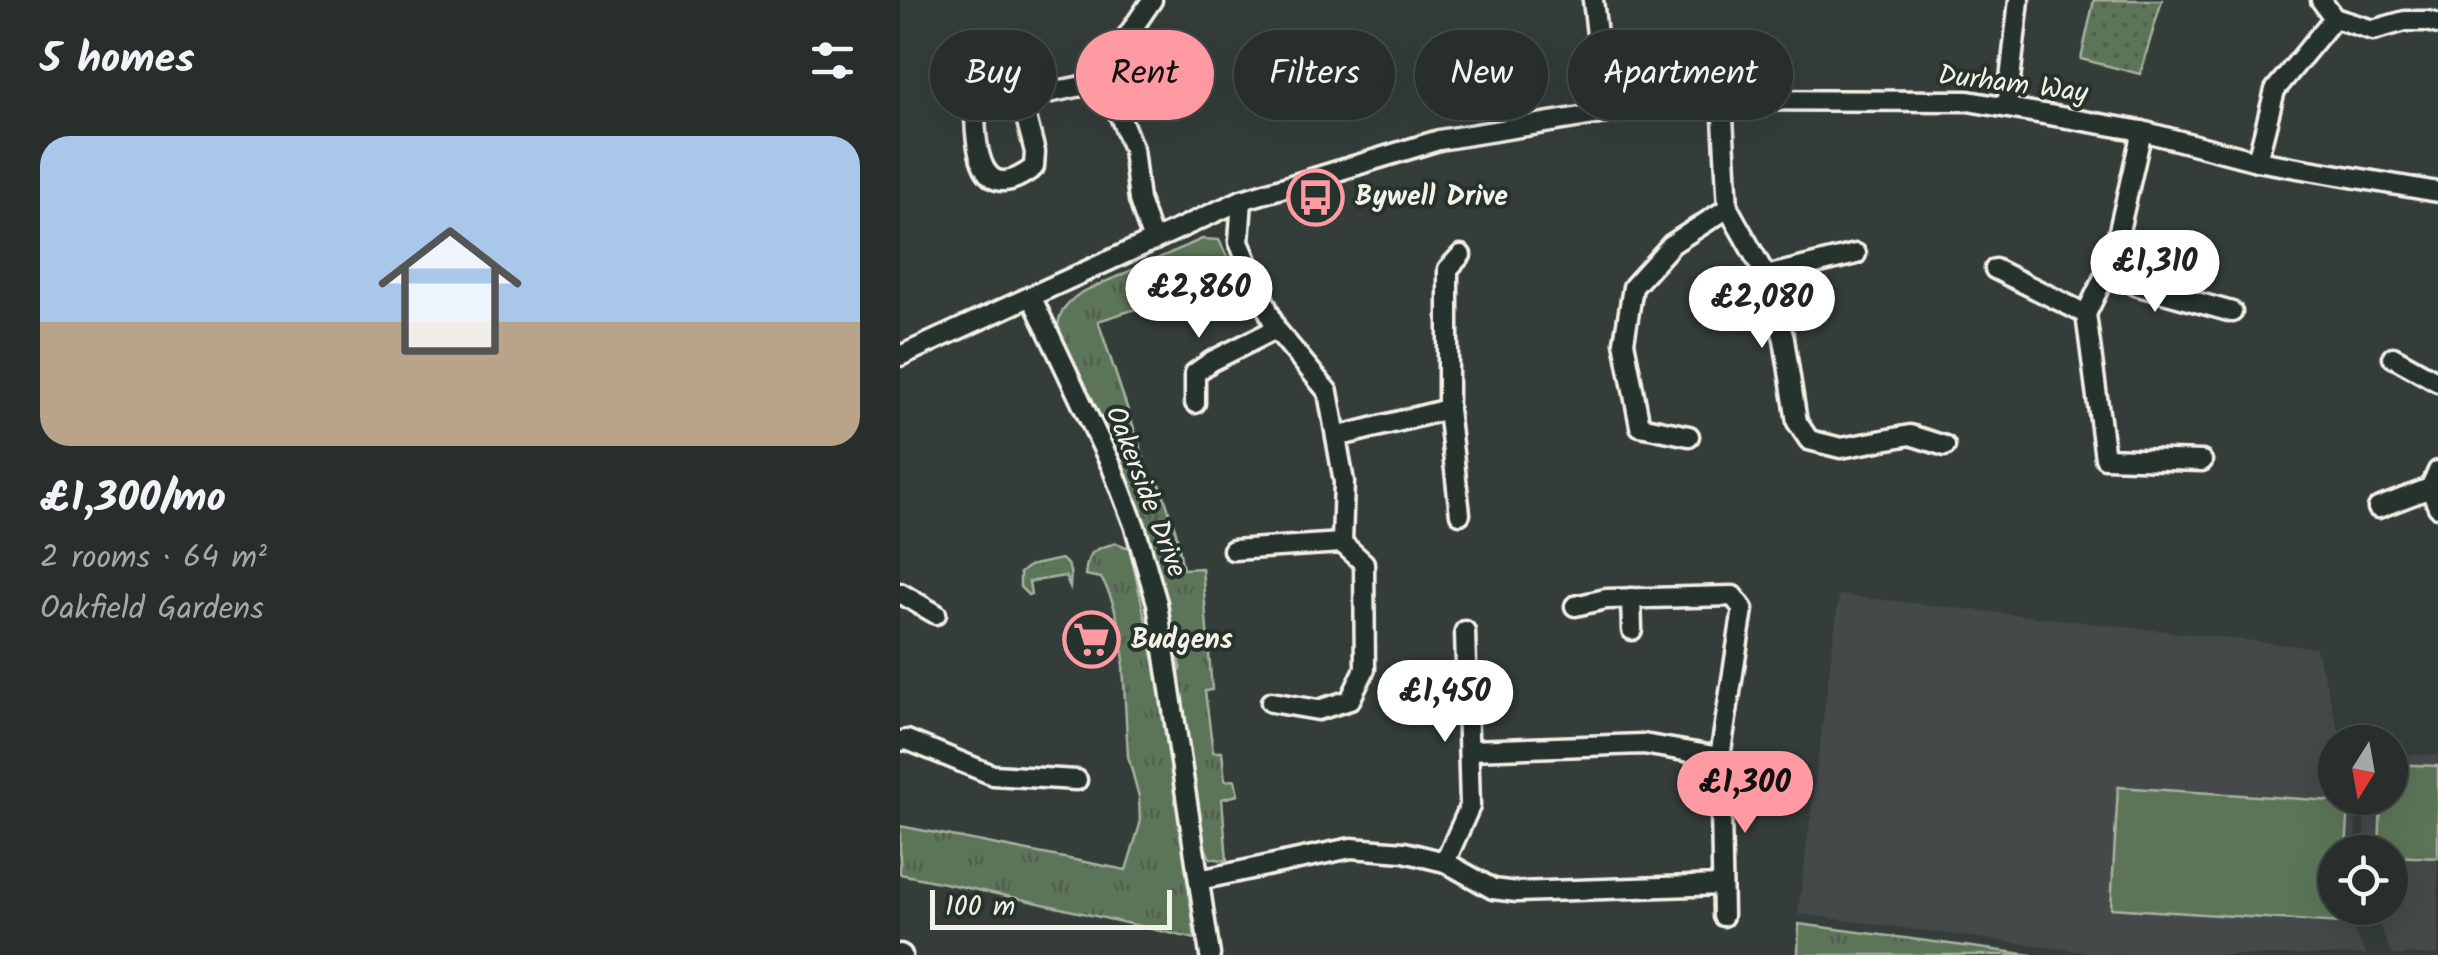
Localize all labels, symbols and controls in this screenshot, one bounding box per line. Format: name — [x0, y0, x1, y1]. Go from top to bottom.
text: 5 homes — [40, 27, 195, 94]
chip: Buy — [930, 30, 1056, 120]
chip: Rent — [1076, 30, 1214, 120]
chip: Filters — [1234, 30, 1395, 120]
chip: New — [1415, 30, 1548, 120]
chip: Apartment — [1568, 30, 1793, 120]
icon: filters — [805, 33, 860, 88]
street label: Durham Way — [1936, 53, 2091, 117]
bus stop icon: Bywell Drive — [1286, 167, 1346, 227]
place label: Bywell Drive — [1355, 175, 1508, 220]
icon: home — [360, 201, 540, 381]
pin: £1,310 — [2074, 230, 2236, 315]
text: £1,310 — [2112, 237, 2198, 288]
pin: £2,860 — [1118, 256, 1280, 341]
text: £2,860 — [1147, 263, 1251, 314]
pin: £2,080 — [1681, 266, 1843, 351]
text: £2,080 — [1711, 273, 1813, 324]
street label: Oakerside Drive — [1092, 400, 1198, 584]
text: £1,300/mo — [40, 466, 226, 533]
text: 2 rooms · 64 m² — [40, 533, 267, 584]
text: Oakfield Gardens — [40, 584, 264, 635]
supermarket icon: Budgens — [1062, 610, 1122, 670]
place label: Budgens — [1131, 618, 1233, 663]
pin: £1,450 — [1364, 660, 1526, 745]
text: £1,450 — [1399, 667, 1491, 718]
north arrow — [2318, 725, 2408, 815]
map controls — [2318, 725, 2408, 925]
pin: £1,300 — [1664, 751, 1826, 836]
text: £1,300 — [1699, 758, 1791, 809]
button: locate — [2318, 835, 2408, 925]
scale bar — [930, 885, 1172, 930]
text: 100 m — [945, 885, 1015, 930]

